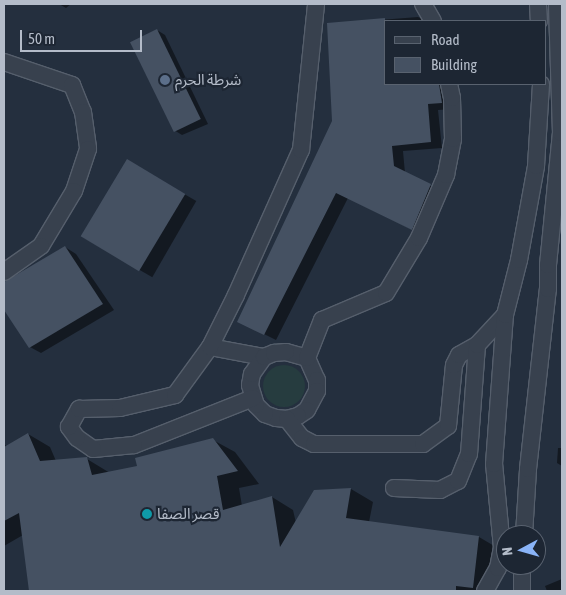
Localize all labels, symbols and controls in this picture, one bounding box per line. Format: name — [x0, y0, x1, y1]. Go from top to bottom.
scale bar — [22, 20, 145, 52]
legend — [384, 20, 546, 85]
text: 50 m — [28, 30, 55, 47]
text: Road — [431, 31, 460, 48]
text: Building — [431, 56, 477, 73]
place label: شرطة الحرم — [175, 71, 241, 89]
marker: شرطة الحرم — [159, 74, 171, 86]
place label: قصر الصفا — [157, 505, 219, 523]
marker: قصر الصفا — [141, 508, 153, 520]
north arrow — [496, 525, 546, 575]
text: N — [499, 547, 515, 556]

